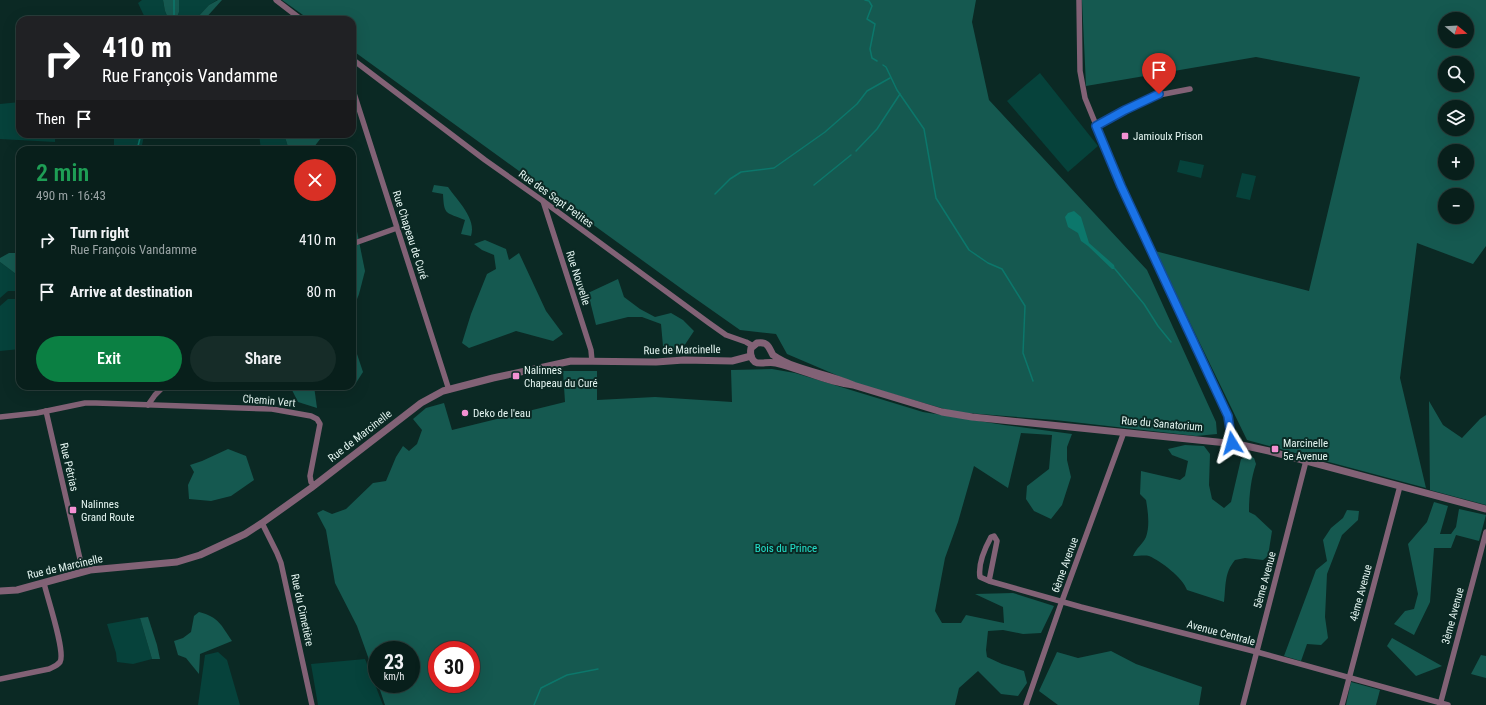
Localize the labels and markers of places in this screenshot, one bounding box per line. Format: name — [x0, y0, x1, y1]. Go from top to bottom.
pin — [1142, 53, 1176, 94]
place label: Jamioulx Prison — [1133, 130, 1203, 143]
marker: Jamioulx Prison — [1120, 131, 1130, 141]
place label: Nalinnes Chapeau du Curé — [524, 364, 598, 390]
marker: Nalinnes Chapeau du Curé — [511, 371, 521, 381]
place label: Deko de l'eau — [473, 407, 530, 420]
marker: Deko de l'eau — [460, 408, 470, 418]
place label: Marcinelle 5e Avenue — [1283, 437, 1328, 463]
marker: Marcinelle 5e Avenue — [1270, 444, 1280, 454]
place label: Nalinnes Grand Route — [81, 498, 134, 524]
marker: Nalinnes Grand Route — [68, 505, 78, 515]

